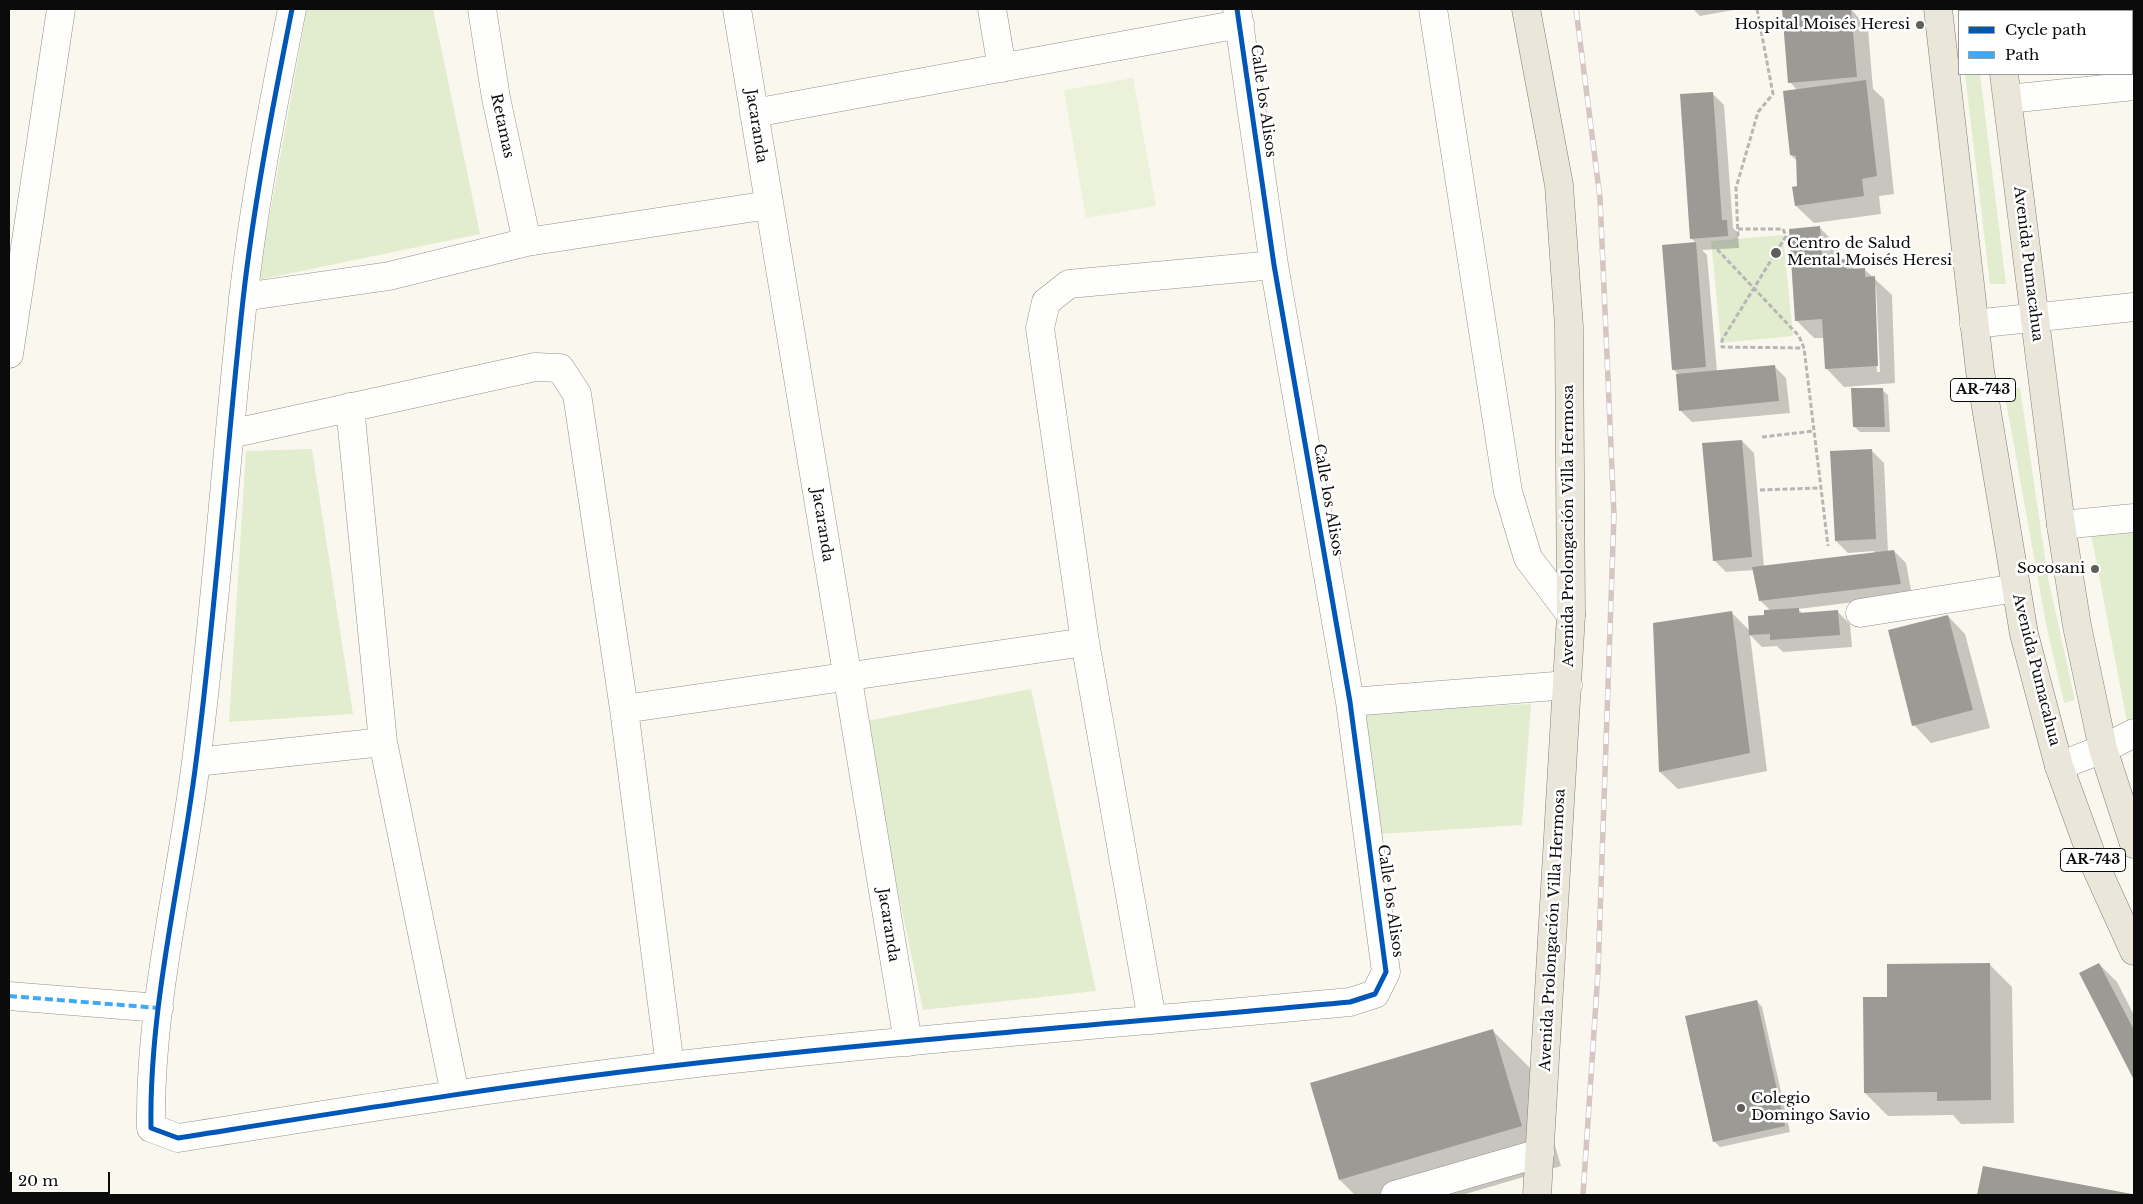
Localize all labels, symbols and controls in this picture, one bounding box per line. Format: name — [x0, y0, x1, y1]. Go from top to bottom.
legend — [1958, 10, 2133, 75]
place label: Hospital Moisés Heresi — [1734, 16, 1910, 34]
marker: Hospital Moisés Heresi — [1914, 19, 1926, 31]
text: Cycle path — [2005, 20, 2087, 39]
street label: Calle los Alisos — [1246, 43, 1280, 159]
text: Path — [2005, 45, 2039, 64]
street label: Jacaranda — [741, 88, 771, 164]
street label: Retamas — [486, 92, 518, 160]
street label: Avenida Pumacahua — [2010, 185, 2046, 343]
place label: Centro de Salud Mental Moisés Heresi — [1787, 235, 1952, 270]
marker: Centro de Salud Mental Moisés Heresi — [1769, 246, 1783, 260]
road number: AR-743 — [1950, 378, 2016, 402]
street label: Avenida Prolongación Villa Hermosa — [1560, 385, 1578, 667]
street label: Calle los Alisos — [1309, 442, 1347, 558]
street label: Jacaranda — [807, 487, 837, 563]
place label: Socosani — [2017, 560, 2085, 578]
marker: Socosani — [2089, 563, 2101, 575]
street label: Avenida Pumacahua — [2008, 592, 2064, 748]
street label: Avenida Prolongación Villa Hermosa — [1537, 788, 1569, 1072]
street label: Calle los Alisos — [1373, 843, 1407, 959]
road number: AR-743 — [2060, 848, 2126, 872]
street label: Jacaranda — [873, 887, 903, 963]
place label: Colegio Domingo Savio — [1751, 1090, 1870, 1125]
marker: Colegio Domingo Savio — [1735, 1102, 1747, 1114]
scale bar — [12, 1162, 112, 1194]
text: 20 m — [18, 1171, 58, 1190]

